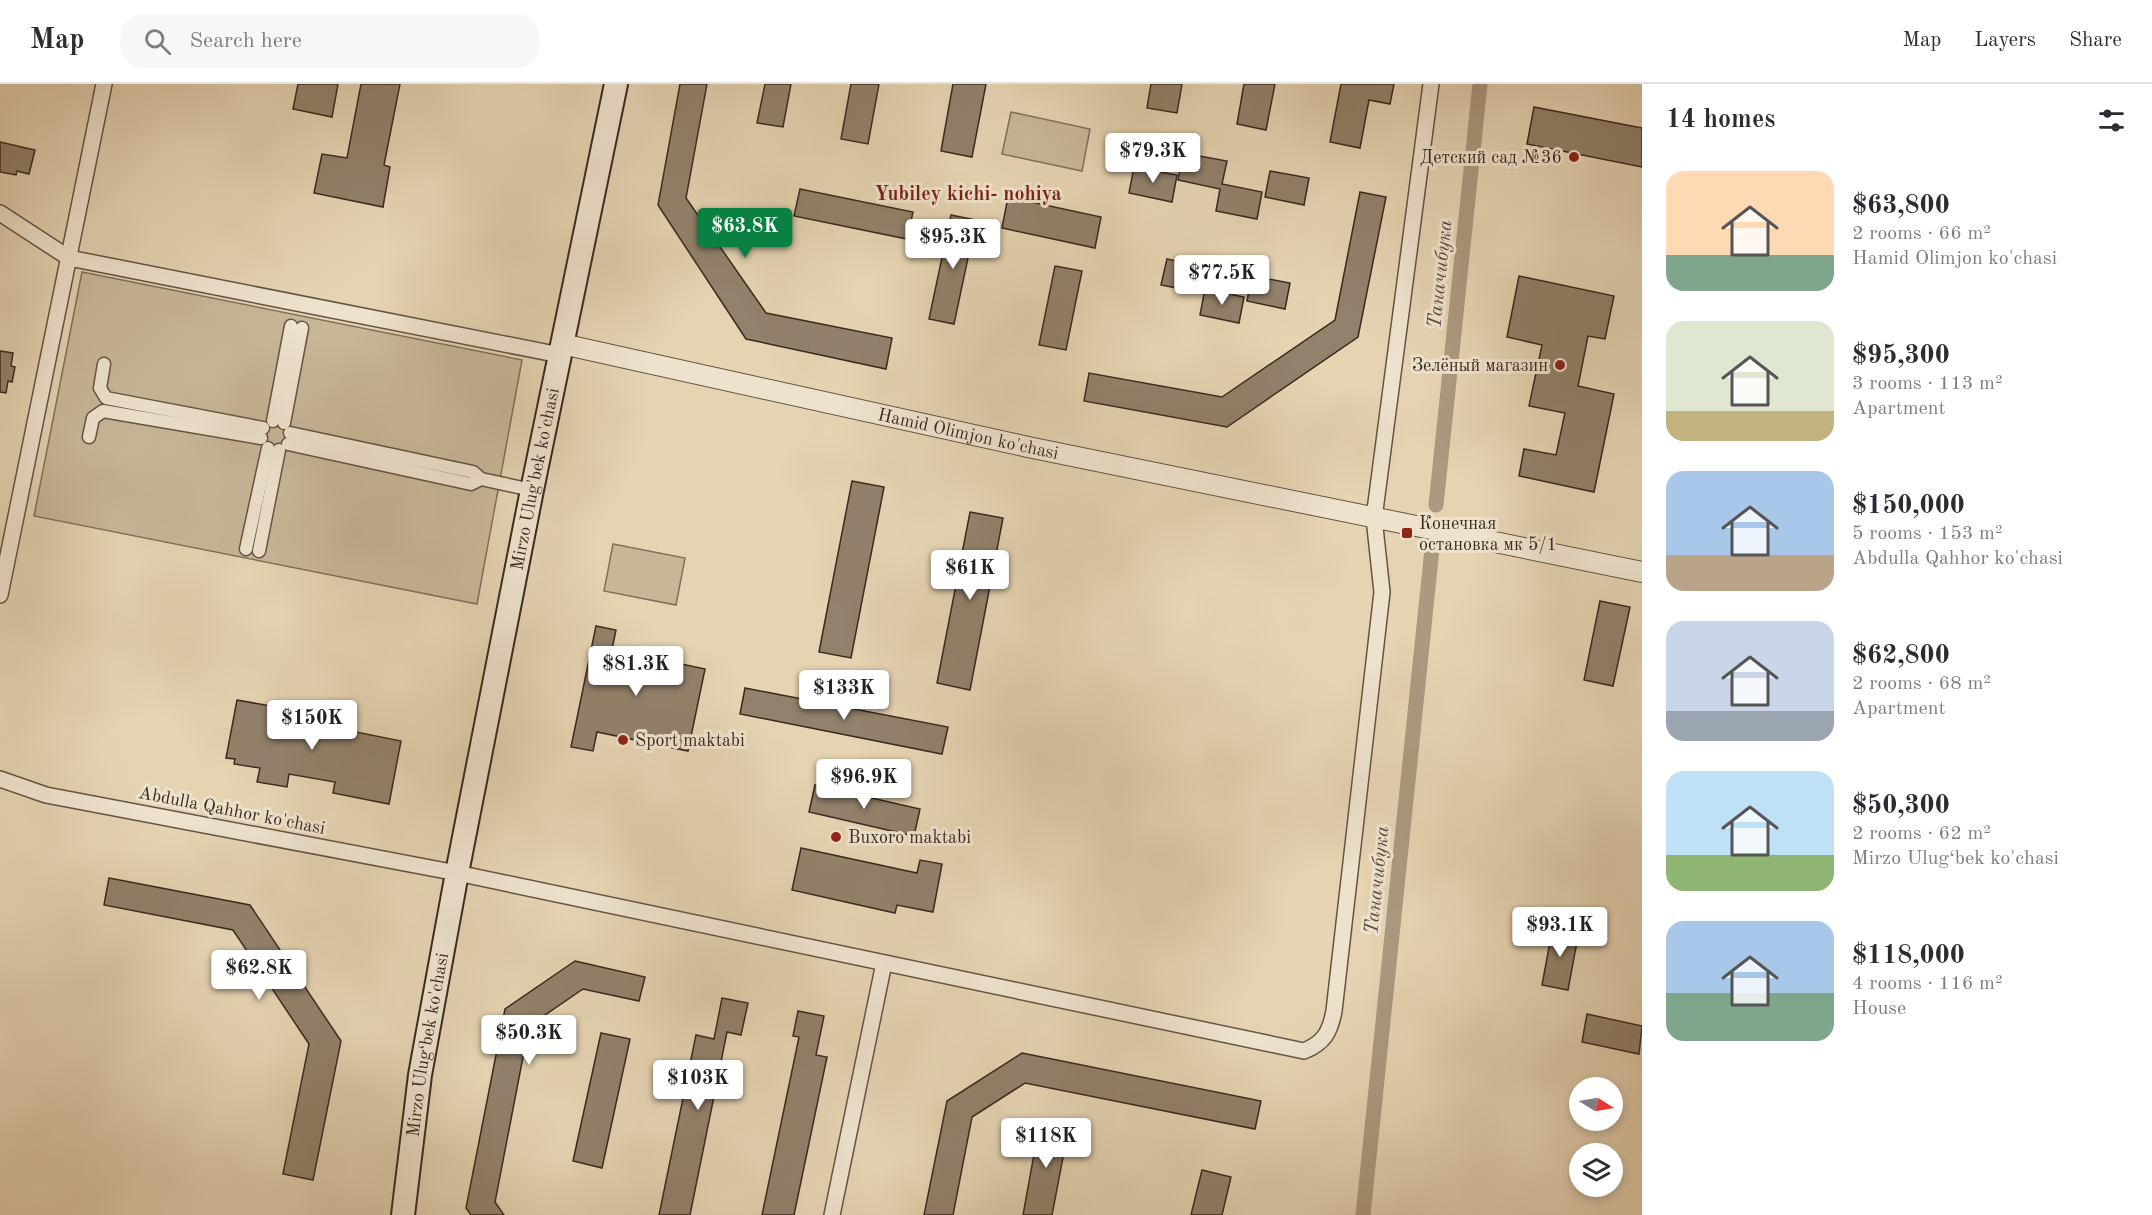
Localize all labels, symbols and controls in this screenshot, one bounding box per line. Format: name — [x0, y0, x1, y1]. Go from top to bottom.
search box — [120, 14, 540, 68]
icon: search — [141, 25, 174, 58]
text: Map — [30, 27, 84, 55]
text: Search here — [189, 30, 302, 52]
text: Map — [1902, 30, 1941, 51]
text: Layers — [1974, 30, 2036, 51]
text: Share — [2069, 30, 2122, 51]
icon: filters — [2095, 104, 2128, 137]
text: 14 homes — [1666, 107, 1775, 133]
pin: $79.3K — [1104, 133, 1202, 184]
text: $79.3K — [1119, 142, 1187, 162]
place label: Детский сад №36 — [1420, 149, 1562, 167]
marker: Детский сад №36 — [1567, 150, 1581, 164]
district label: Yubiley kichi- nohiya — [874, 185, 1062, 205]
text: $63,800 — [1852, 193, 1950, 219]
icon: home — [1714, 195, 1786, 267]
pin: $63.8K — [696, 208, 794, 259]
text: $63.8K — [711, 217, 779, 237]
pin: $95.3K — [904, 219, 1002, 270]
water label: Таначибука — [1425, 219, 1457, 329]
text: 2 rooms · 66 m² — [1852, 224, 1991, 244]
text: $95.3K — [919, 228, 987, 248]
text: Hamid Olimjon ko'chasi — [1852, 249, 2057, 269]
pin: $77.5K — [1173, 255, 1271, 306]
text: $77.5K — [1188, 264, 1256, 284]
text: $95,300 — [1852, 343, 1950, 369]
icon: home — [1714, 345, 1786, 417]
place label: Зелёный магазин — [1412, 357, 1548, 375]
marker: Зелёный магазин — [1553, 358, 1567, 372]
text: 3 rooms · 113 m² — [1852, 374, 2002, 394]
street label: Mirzo Ulug'bek ko'chasi — [508, 386, 563, 572]
text: Apartment — [1852, 399, 1946, 419]
street label: Hamid Olimjon ko'chasi — [876, 406, 1060, 463]
text: $150,000 — [1852, 493, 1965, 519]
icon: home — [1714, 495, 1786, 567]
place label: Конечная остановка мк 5/1 — [1419, 515, 1557, 554]
text: 5 rooms · 153 m² — [1852, 524, 2002, 544]
marker: Конечная остановка мк 5/1 — [1400, 526, 1414, 540]
text: Abdulla Qahhor ko'chasi — [1852, 549, 2063, 569]
pin: $61K — [934, 550, 1006, 601]
text: $61K — [945, 559, 995, 579]
text: $62,800 — [1852, 643, 1950, 669]
icon: home — [1714, 645, 1786, 717]
pin: $81.3K — [587, 646, 685, 697]
text: $81.3K — [602, 655, 670, 675]
pin: $133K — [802, 670, 886, 721]
text: 2 rooms · 68 m² — [1852, 674, 1991, 694]
text: $133K — [813, 679, 875, 699]
text: Apartment — [1852, 699, 1946, 719]
pin: $150K — [270, 700, 354, 751]
text: $150K — [281, 709, 343, 729]
place label: Sport maktabi — [635, 732, 745, 750]
marker: Sport maktabi — [616, 733, 630, 747]
pin: $96.9K — [815, 759, 913, 810]
text: $96.9K — [830, 768, 898, 788]
street label: Abdulla Qahhor ko'chasi — [137, 784, 327, 838]
text: $50,300 — [1852, 793, 1950, 819]
icon: home — [1714, 795, 1786, 867]
text: 2 rooms · 62 m² — [1852, 824, 1991, 844]
water label: Таначибука — [1362, 825, 1394, 935]
place label: Buxoro maktabi — [848, 829, 971, 847]
marker: Buxoro maktabi — [829, 830, 843, 844]
text: Mirzo Ulug‘bek ko'chasi — [1852, 849, 2059, 869]
pin: $93.1K — [1511, 907, 1609, 958]
text: $93.1K — [1526, 916, 1594, 936]
text: $118,000 — [1852, 943, 1965, 969]
icon: home — [1714, 945, 1786, 1017]
pin: $62.8K — [210, 950, 308, 1001]
street label: Mirzo Ulug‘bek ko'chasi — [405, 951, 452, 1138]
text: $62.8K — [225, 959, 293, 979]
text: 4 rooms · 116 m² — [1852, 974, 2002, 994]
text: House — [1852, 999, 1906, 1019]
pin: $50.3K — [480, 1015, 578, 1066]
text: $50.3K — [495, 1024, 563, 1044]
pin: $103K — [656, 1060, 740, 1111]
text: $103K — [667, 1069, 729, 1089]
north arrow — [1569, 1077, 1623, 1131]
map controls — [1569, 1077, 1623, 1197]
pin: $118K — [1004, 1118, 1088, 1169]
text: $118K — [1015, 1127, 1077, 1147]
button: layers — [1569, 1143, 1623, 1197]

